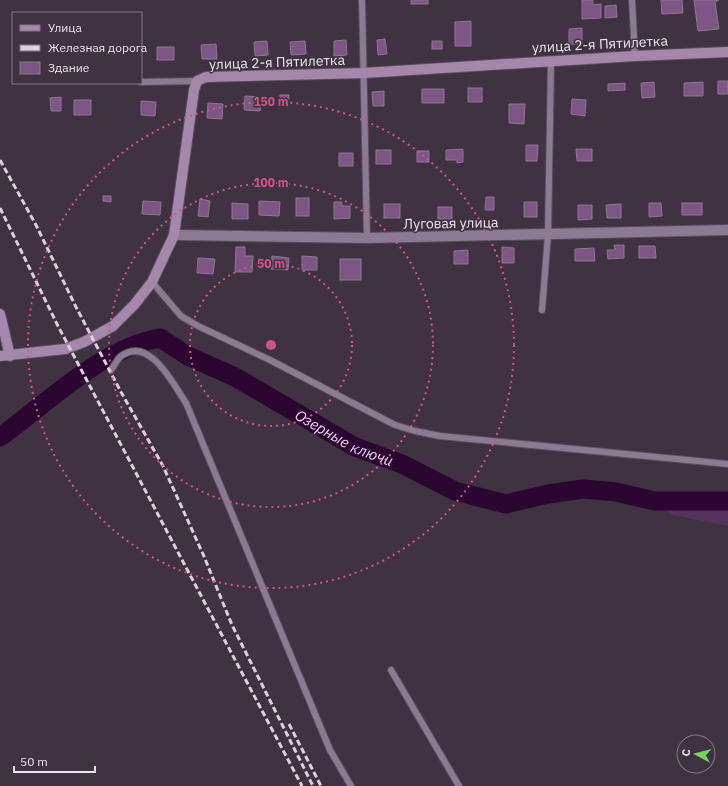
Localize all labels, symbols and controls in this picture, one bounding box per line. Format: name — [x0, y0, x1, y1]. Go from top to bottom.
legend — [12, 12, 142, 84]
text: Улица — [48, 20, 82, 35]
street label: улица 2-я Пятилетка — [532, 31, 669, 57]
text: Железная дорога — [48, 40, 148, 55]
street label: улица 2-я Пятилетка — [209, 51, 346, 73]
text: Здание — [48, 60, 90, 75]
text: 150 m — [253, 94, 289, 109]
text: 100 m — [253, 175, 289, 190]
street label: Луговая улица — [403, 213, 499, 233]
text: 50 m — [257, 256, 285, 271]
centre of rings — [264, 338, 278, 352]
water label: Озерные ключи — [292, 405, 396, 470]
north arrow — [676, 734, 716, 774]
scale bar — [14, 748, 95, 774]
text: С — [679, 748, 693, 757]
text: 50 m — [20, 754, 48, 769]

